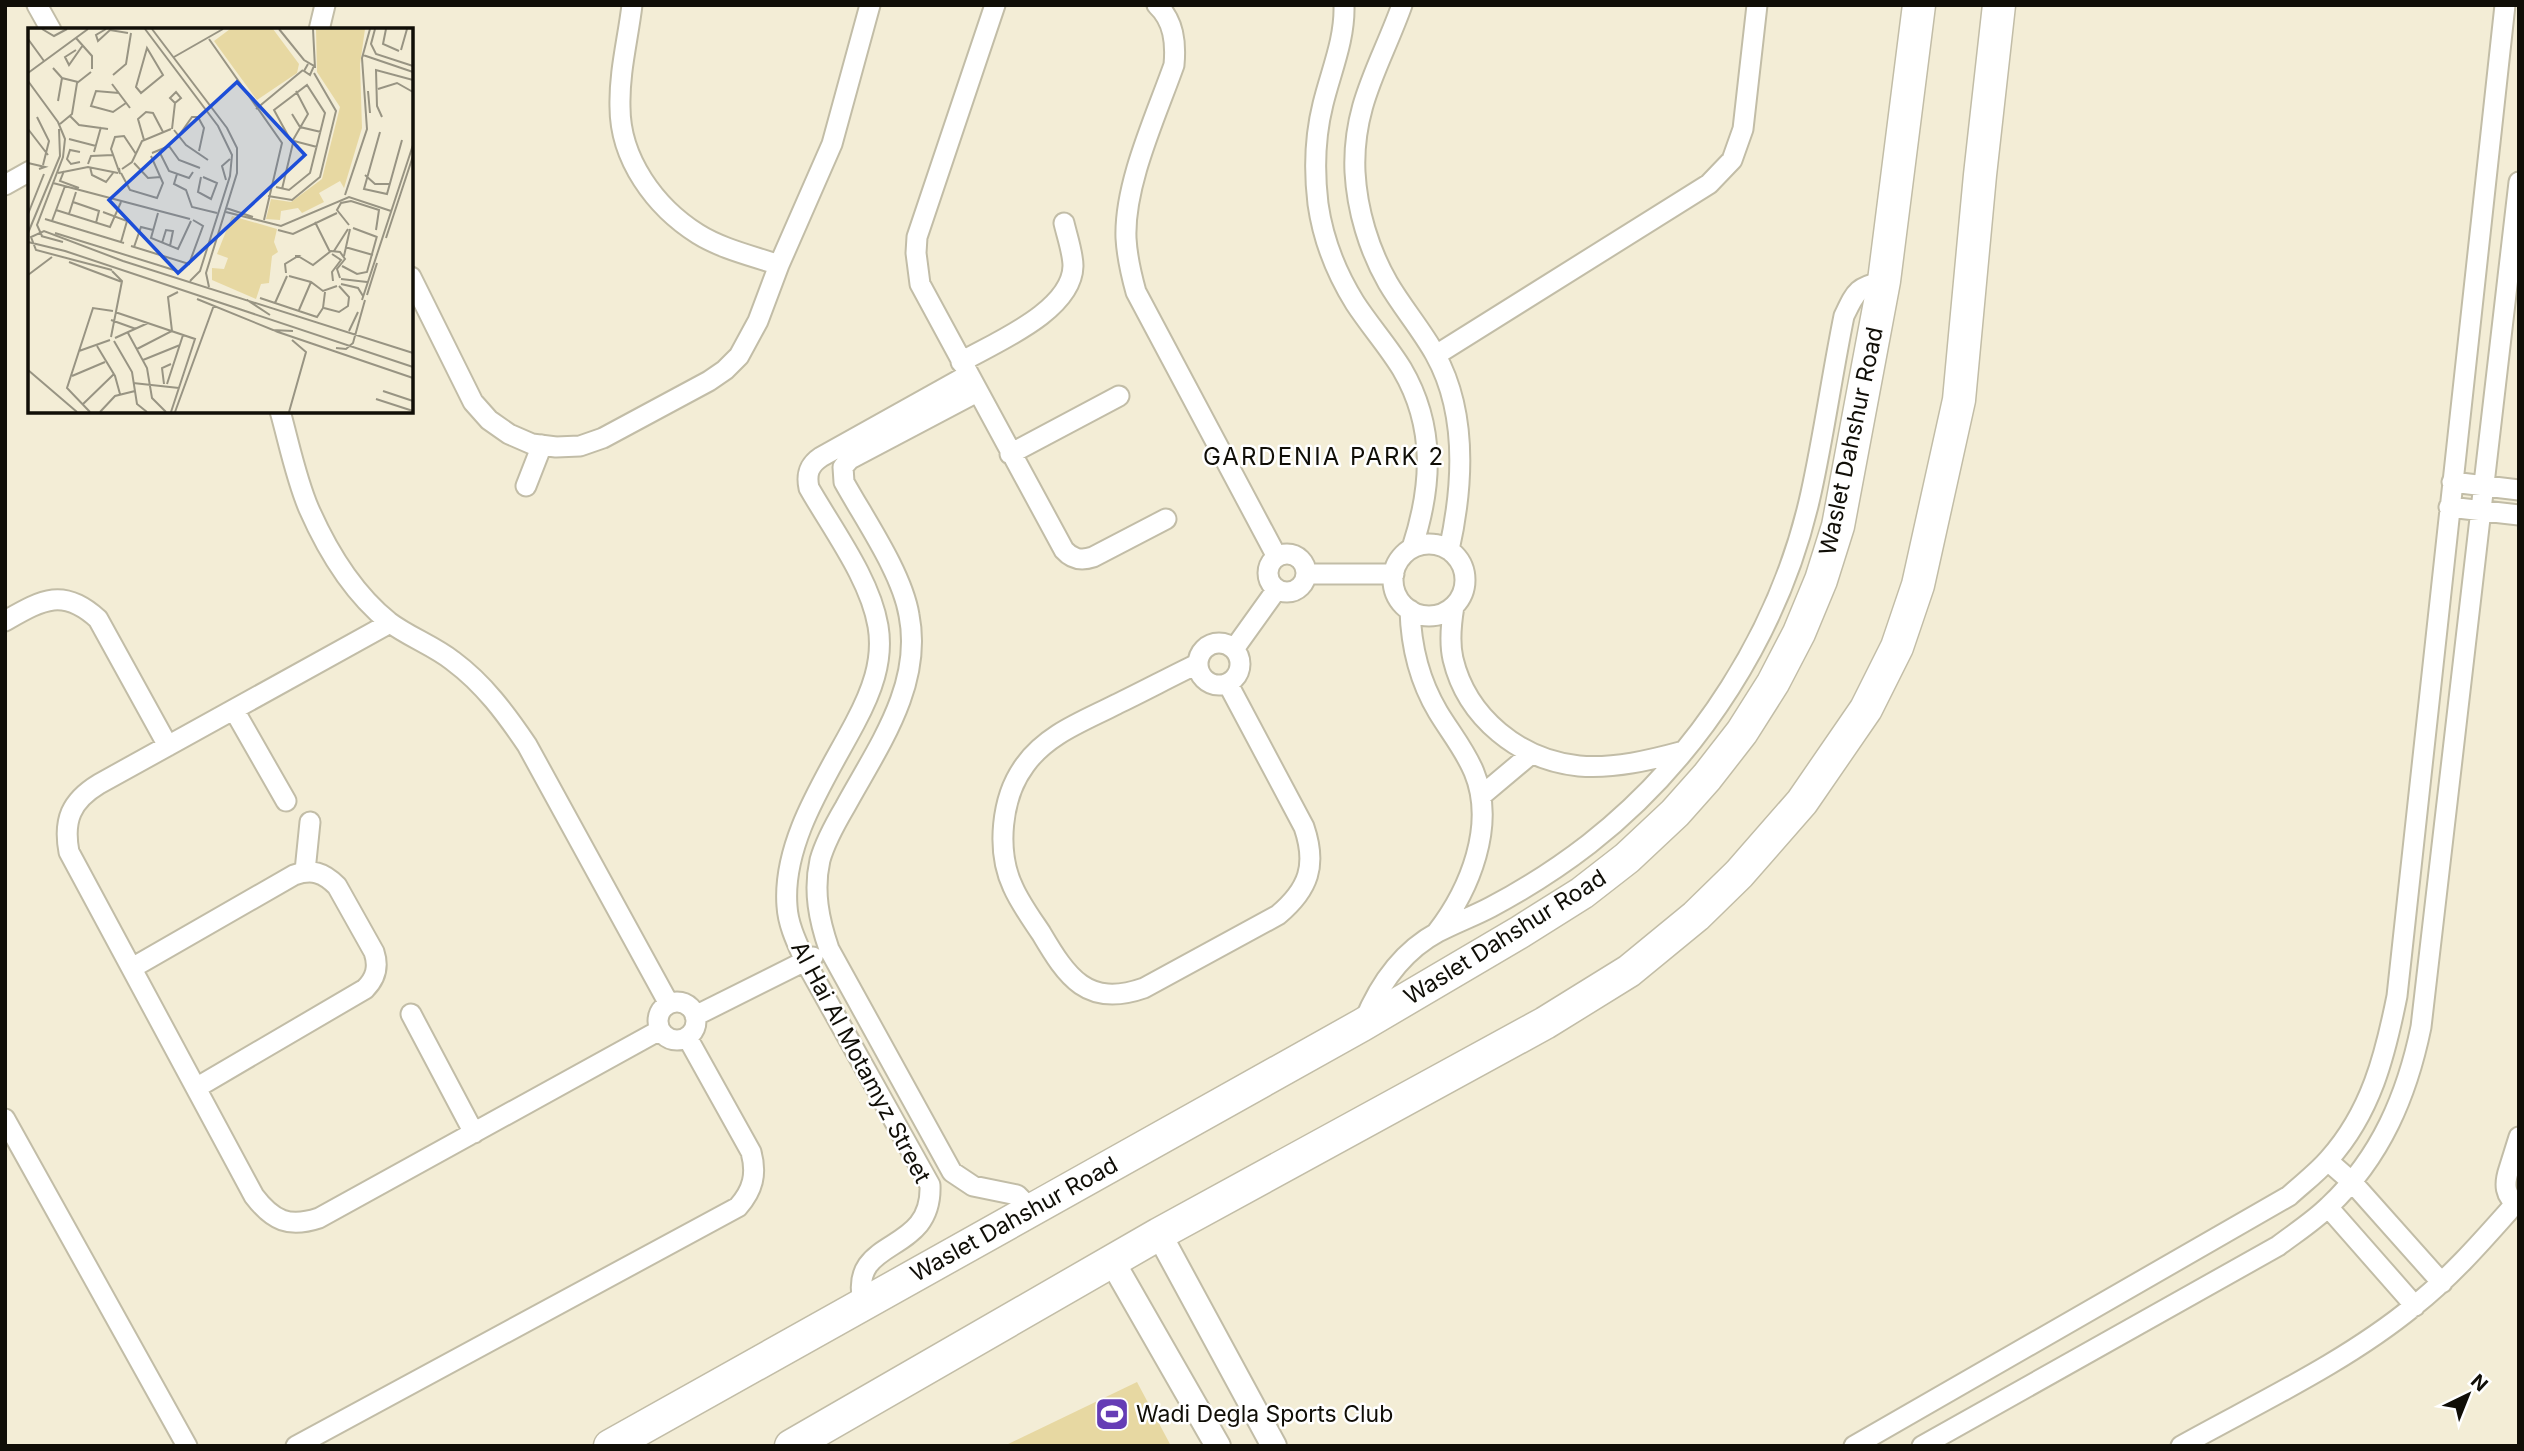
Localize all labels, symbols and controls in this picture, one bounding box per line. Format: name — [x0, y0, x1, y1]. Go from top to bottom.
inset map — [28, 28, 413, 413]
street label: Waslet Dahshur Road — [1813, 324, 1889, 558]
district label: GARDENIA PARK 2 — [1203, 442, 1445, 471]
street label: Waslet Dahshur Road — [1399, 863, 1611, 1011]
street label: Al Hai Al Motamyz Street — [785, 936, 937, 1188]
street label: Waslet Dahshur Road — [905, 1150, 1123, 1288]
north arrow — [2433, 1360, 2503, 1430]
text: N — [2466, 1370, 2492, 1396]
sports icon: Wadi Degla Sports Club — [1093, 1395, 1131, 1433]
place label: Wadi Degla Sports Club — [1136, 1400, 1393, 1428]

